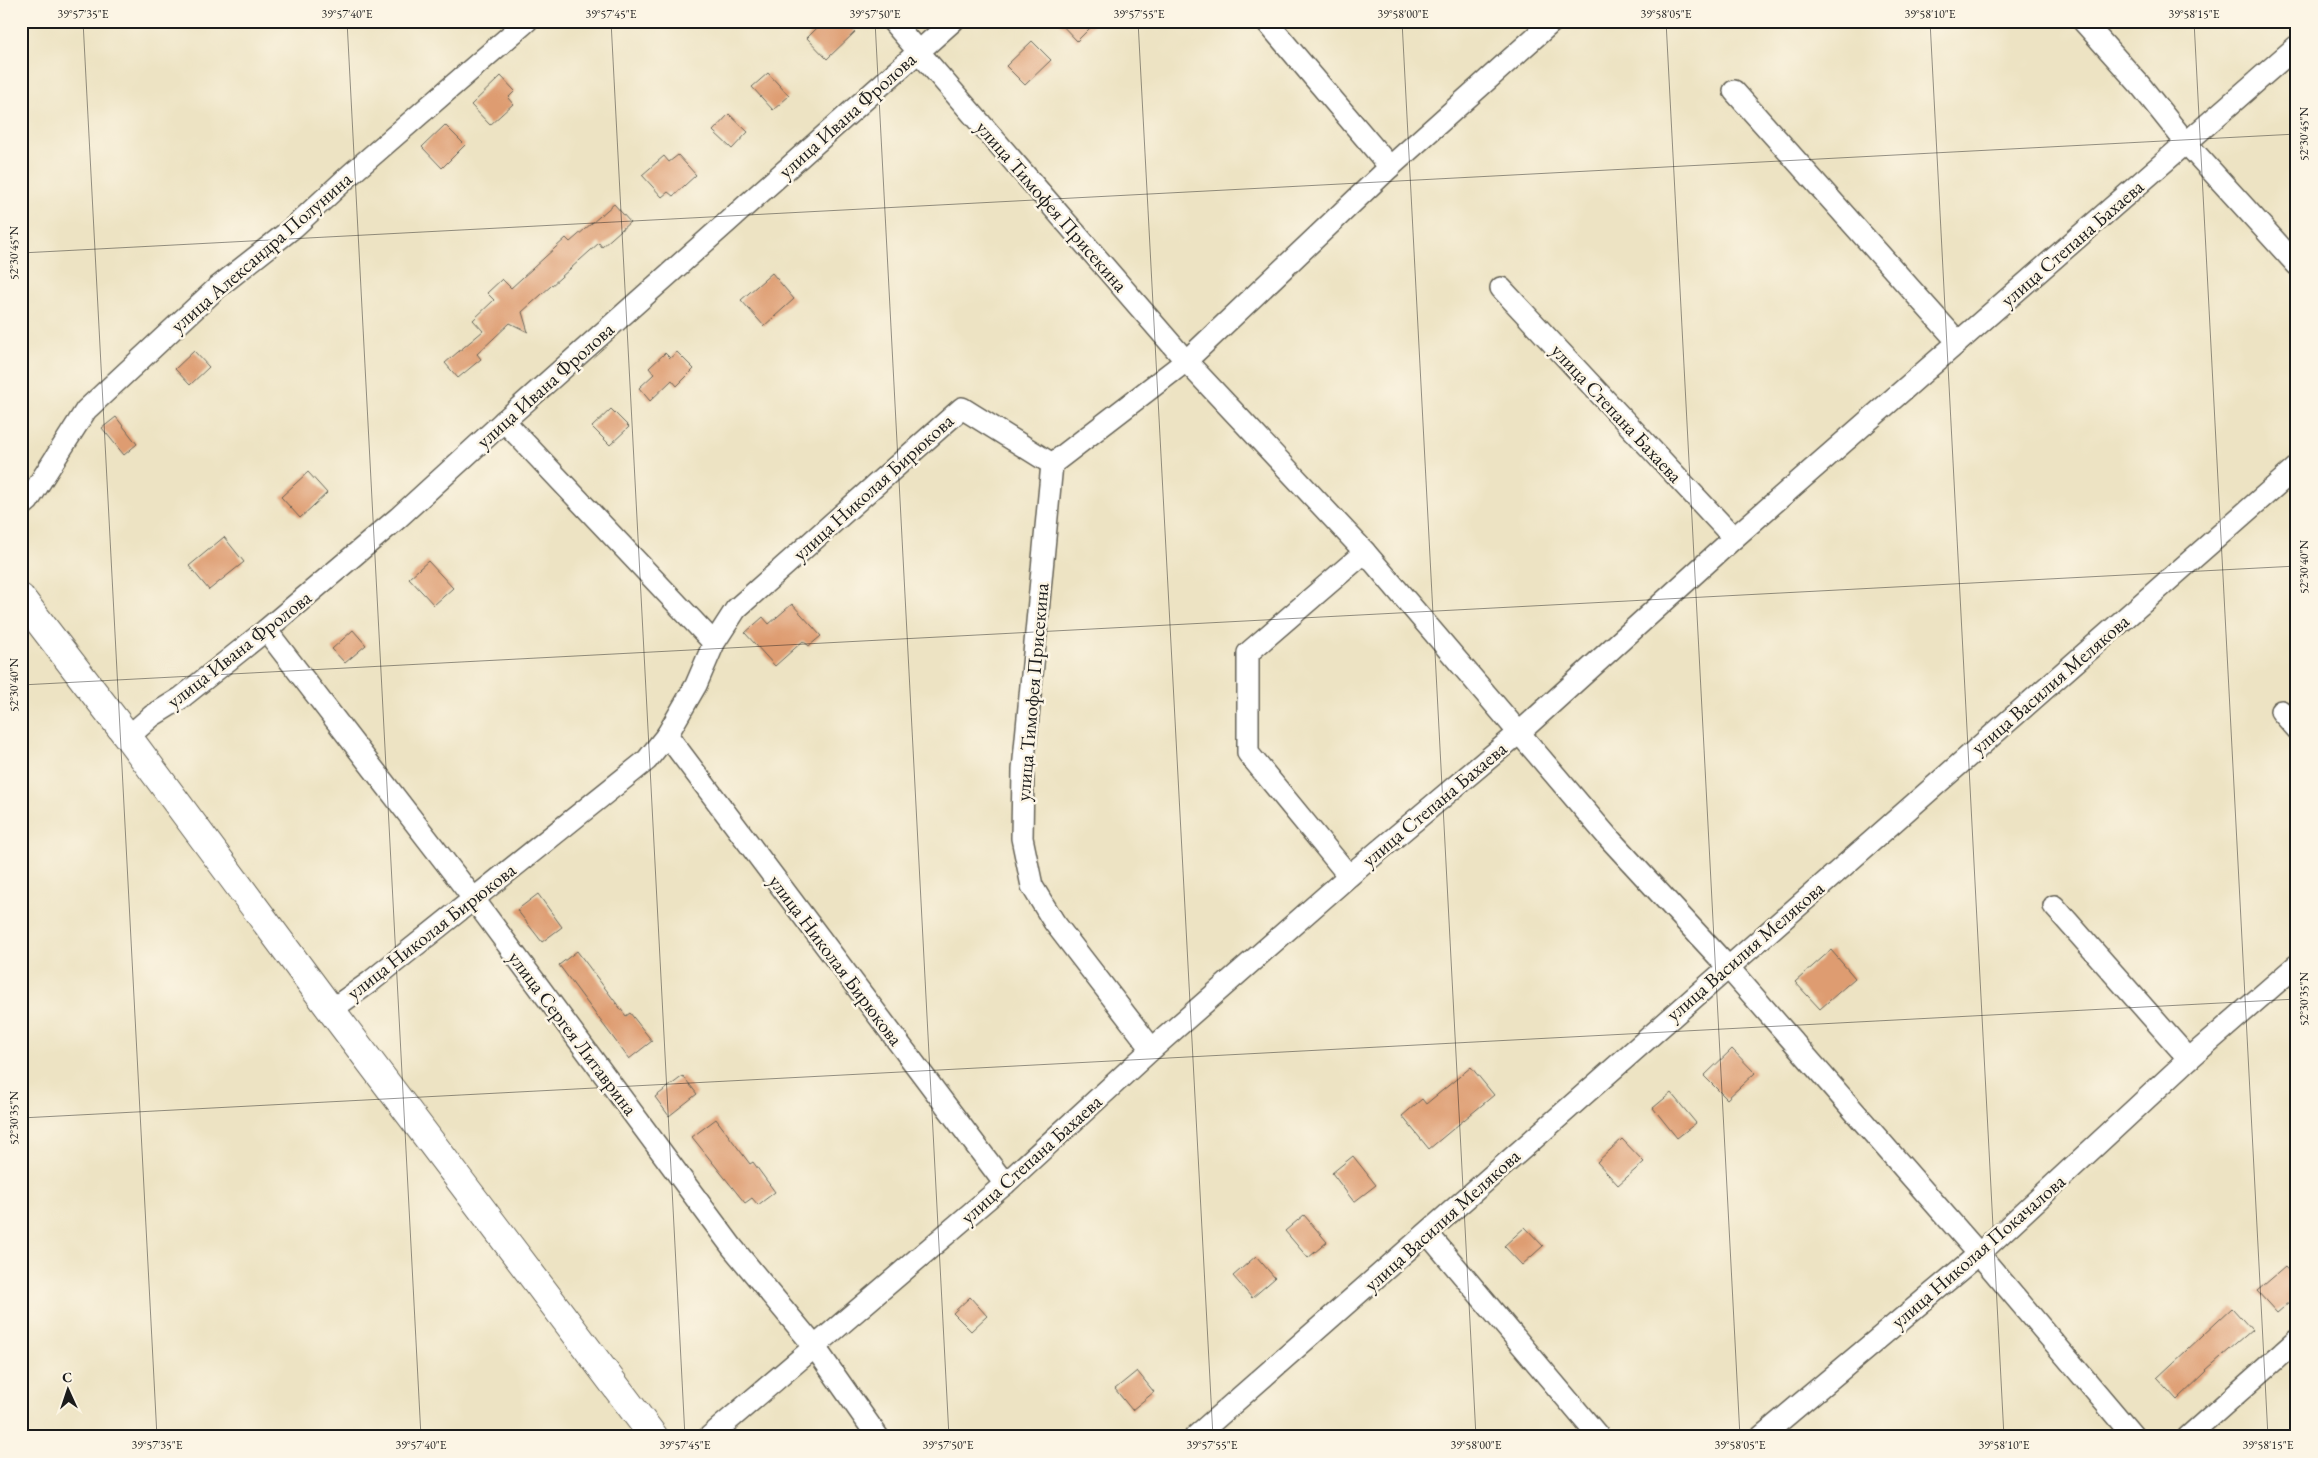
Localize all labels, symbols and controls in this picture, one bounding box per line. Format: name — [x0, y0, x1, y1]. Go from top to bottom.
text: 39°57'35"E — [57, 6, 109, 22]
text: 39°57'40"E — [321, 6, 373, 22]
text: 39°57'45"E — [585, 6, 637, 22]
text: 39°57'50"E — [849, 6, 901, 22]
text: 39°57'55"E — [1113, 6, 1165, 22]
text: 39°58'00"E — [1377, 6, 1429, 22]
text: 39°58'05"E — [1640, 6, 1692, 22]
text: 39°58'10"E — [1904, 6, 1956, 22]
text: 39°58'15"E — [2168, 6, 2220, 22]
street label: улица Ивана Фролова — [773, 46, 921, 184]
text: 52°30'45"N — [2296, 107, 2312, 161]
street label: улица Тимофея Присекина — [970, 115, 1134, 297]
street label: улица Александра Полунина — [165, 166, 357, 338]
street label: улица Степана Бахаева — [1995, 174, 2149, 312]
text: 52°30'45"N — [6, 226, 22, 280]
street label: улица Ивана Фролова — [471, 316, 619, 454]
street label: улица Степана Бахаева — [1546, 338, 1688, 488]
street label: улица Николая Бирюкова — [787, 408, 959, 566]
text: 52°30'40"N — [2296, 540, 2312, 594]
street label: улица Тимофея Присекина — [1010, 582, 1054, 802]
street label: улица Ивана Фролова — [161, 584, 317, 714]
street label: улица Василия Мелякова — [1965, 608, 2135, 760]
text: 52°30'40"N — [6, 658, 22, 712]
street label: улица Степана Бахаева — [1356, 736, 1512, 872]
street label: улица Николая Бирюкова — [341, 857, 521, 1005]
street label: улица Николая Бирюкова — [763, 869, 909, 1051]
street label: улица Василия Мелякова — [1660, 875, 1830, 1027]
street label: улица Сергея Литаврина — [503, 945, 643, 1121]
text: 52°30'35"N — [2296, 972, 2312, 1026]
street label: улица Степана Бахаева — [955, 1089, 1107, 1229]
text: 52°30'35"N — [6, 1091, 22, 1145]
street label: улица Василия Мелякова — [1358, 1143, 1526, 1297]
street label: улица Николая Покачалова — [1885, 1168, 2071, 1334]
north arrow — [42, 1366, 92, 1416]
text: С — [62, 1368, 73, 1386]
text: 39°57'35"E — [131, 1437, 183, 1453]
text: 39°57'40"E — [395, 1437, 447, 1453]
text: 39°57'45"E — [659, 1437, 711, 1453]
text: 39°57'50"E — [922, 1437, 974, 1453]
text: 39°57'55"E — [1186, 1437, 1238, 1453]
text: 39°58'00"E — [1450, 1437, 1502, 1453]
text: 39°58'05"E — [1714, 1437, 1766, 1453]
text: 39°58'10"E — [1978, 1437, 2030, 1453]
text: 39°58'15"E — [2242, 1437, 2294, 1453]

